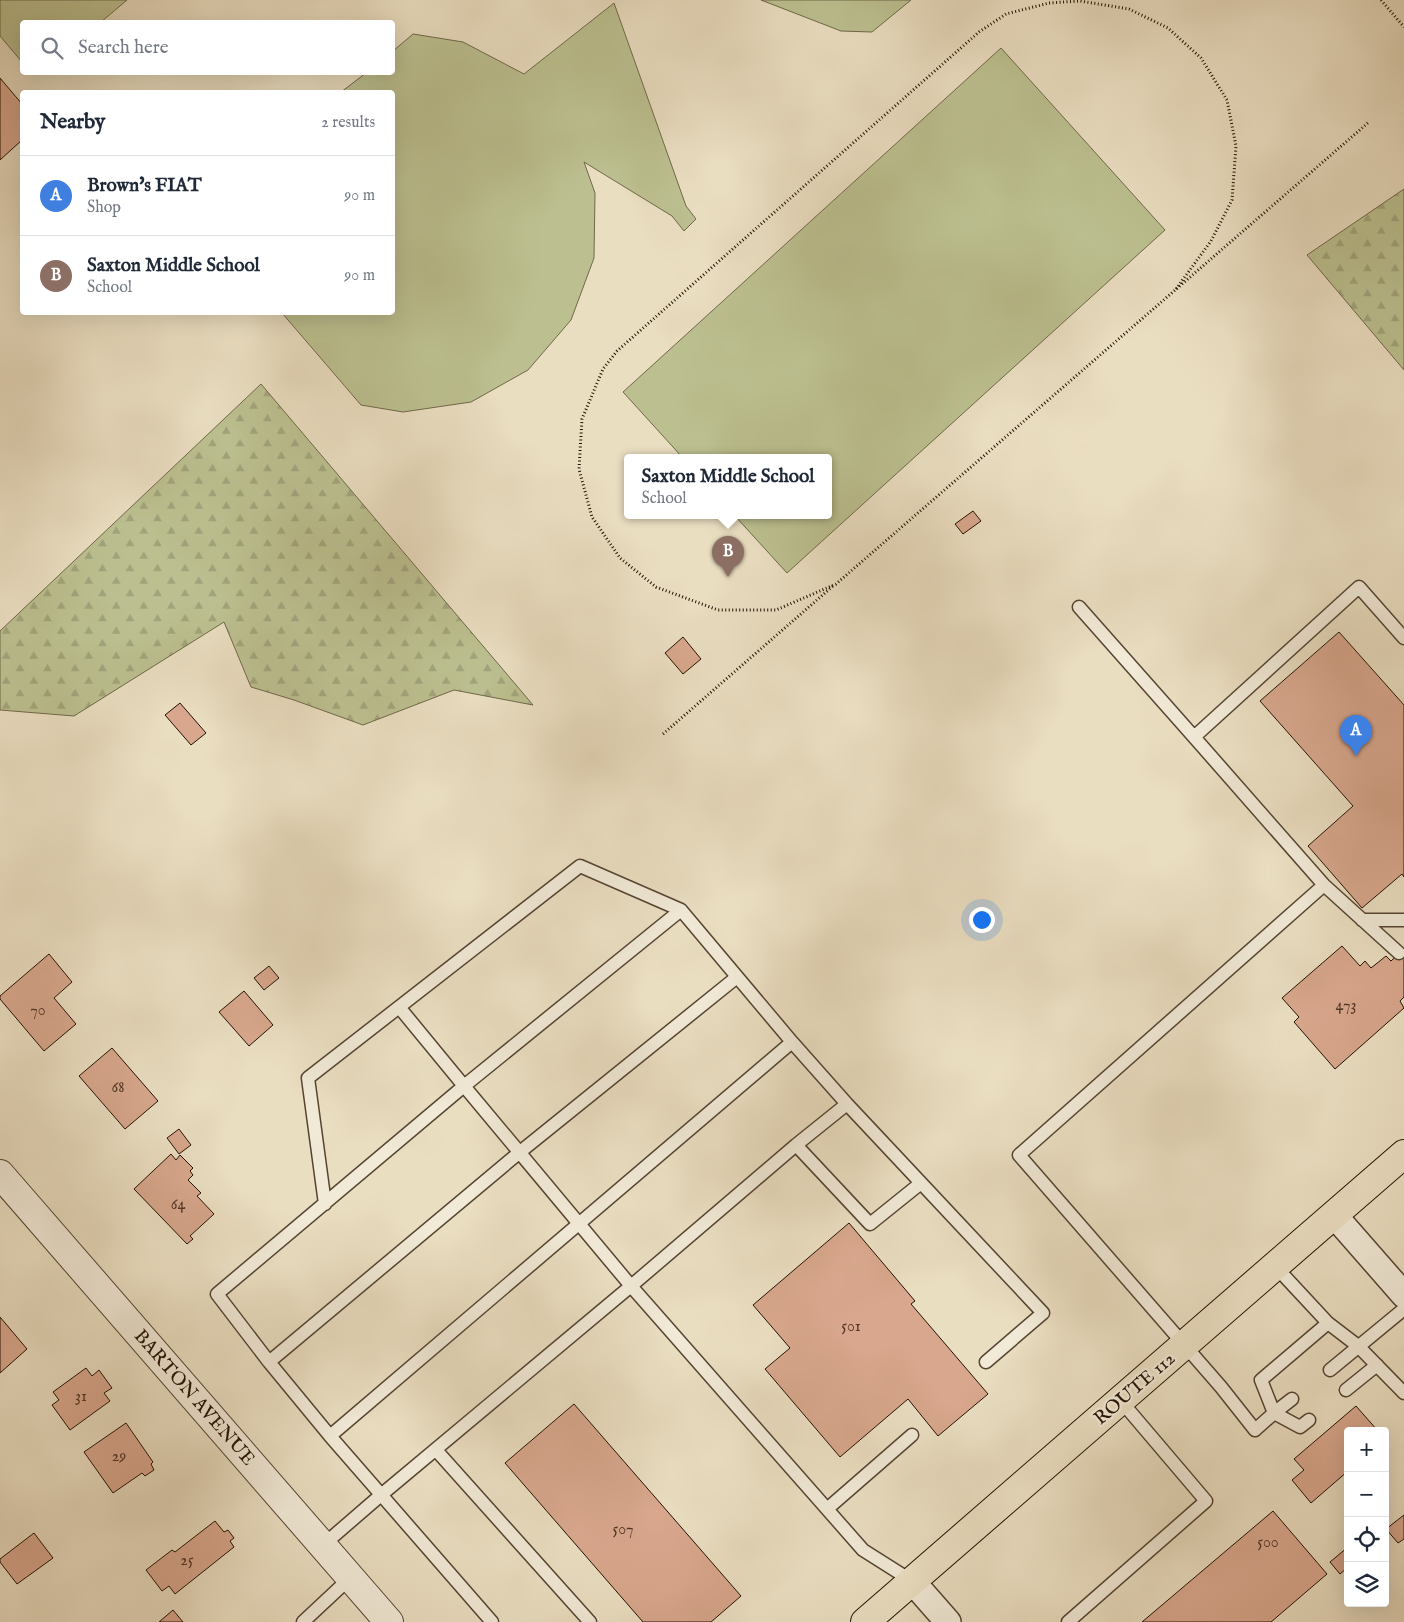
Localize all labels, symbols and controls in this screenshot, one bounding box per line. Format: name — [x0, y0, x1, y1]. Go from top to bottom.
search box — [20, 20, 395, 75]
icon: search — [38, 34, 66, 62]
text: Search here — [78, 36, 169, 60]
text: Nearby — [40, 109, 105, 136]
text: 2 results — [321, 113, 375, 133]
text: Brown's FIAT — [87, 174, 202, 198]
text: A — [51, 186, 61, 206]
text: 90 m — [344, 186, 375, 206]
text: Shop — [87, 198, 121, 218]
text: Saxton Middle School — [87, 254, 260, 278]
text: B — [51, 266, 61, 286]
text: 90 m — [344, 266, 375, 286]
text: School — [87, 278, 132, 298]
popup — [624, 454, 832, 519]
text: Saxton Middle School — [642, 465, 814, 489]
text: School — [642, 489, 687, 509]
pin: B — [712, 536, 744, 577]
pin: A — [1340, 715, 1372, 756]
your location — [969, 907, 995, 933]
house number: 473 — [1336, 996, 1356, 1016]
house number: 70 — [30, 1001, 46, 1021]
house number: 68 — [111, 1078, 125, 1098]
house number: 64 — [171, 1195, 185, 1215]
house number: 501 — [841, 1317, 861, 1337]
street label: BARTON AVENUE — [128, 1325, 260, 1471]
street label: ROUTE 112 — [1089, 1347, 1181, 1431]
house number: 31 — [75, 1387, 87, 1407]
map controls — [1344, 1427, 1389, 1607]
button: + — [1344, 1427, 1389, 1472]
house number: 29 — [112, 1447, 126, 1467]
button: − — [1344, 1472, 1389, 1517]
button: locate — [1344, 1517, 1389, 1562]
house number: 507 — [612, 1520, 634, 1540]
house number: 500 — [1257, 1533, 1279, 1553]
house number: 25 — [180, 1551, 194, 1571]
button: layers — [1344, 1562, 1389, 1607]

